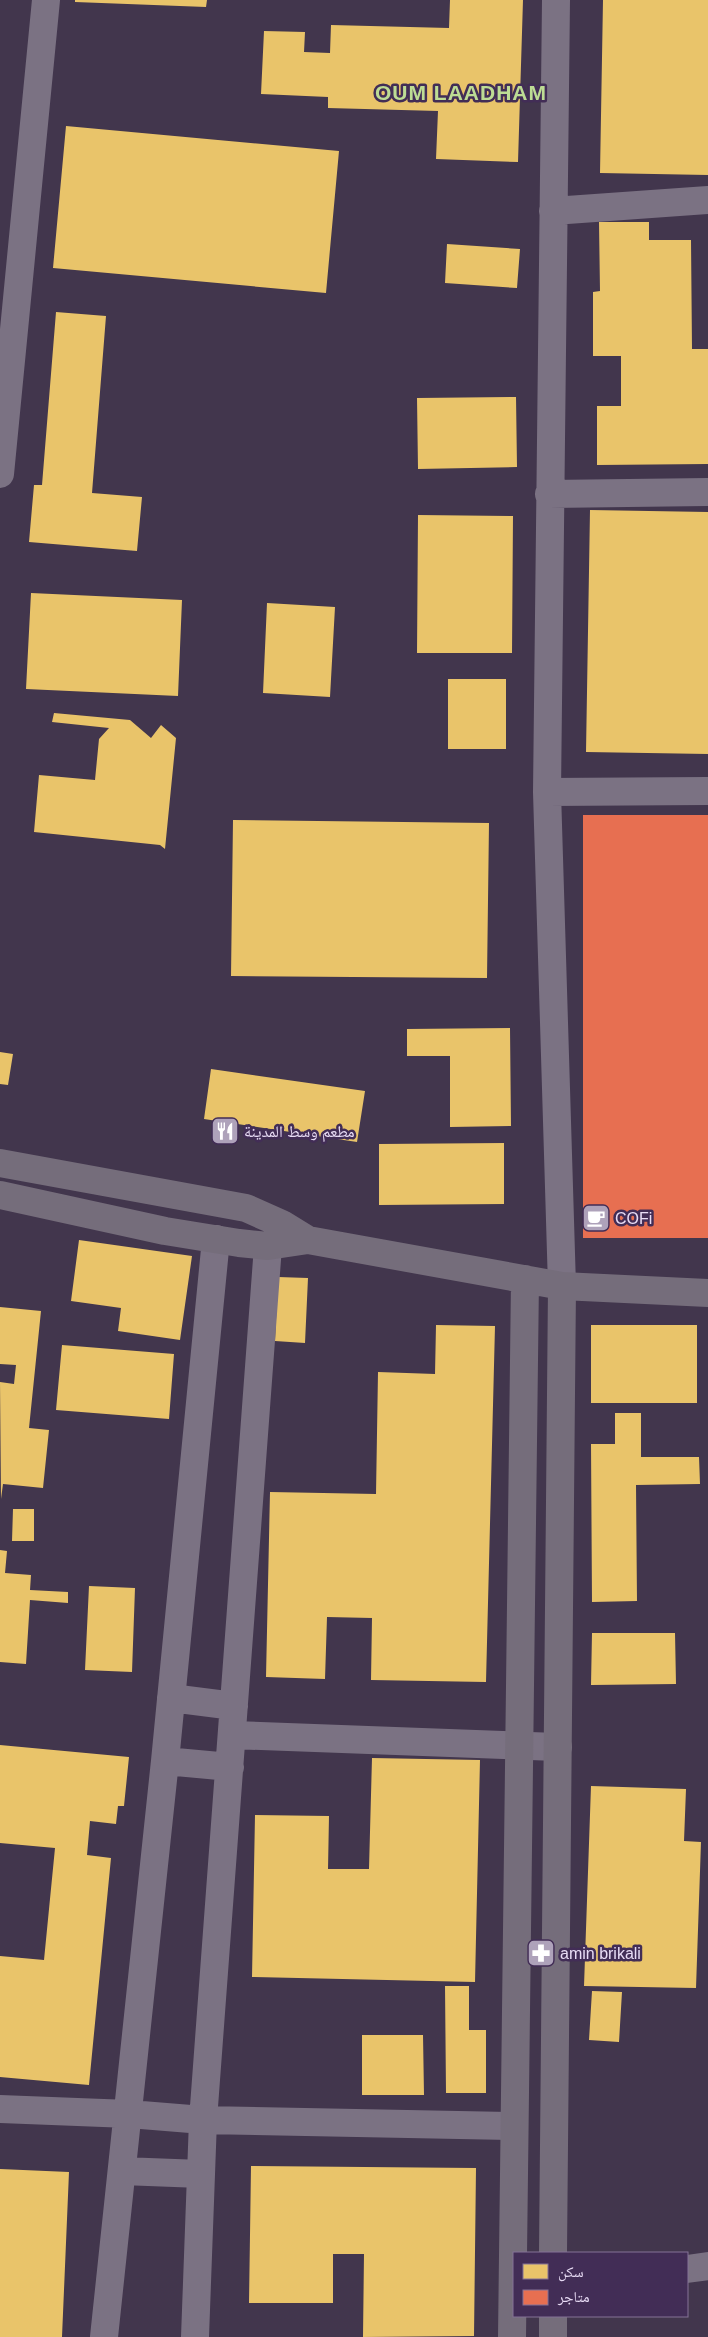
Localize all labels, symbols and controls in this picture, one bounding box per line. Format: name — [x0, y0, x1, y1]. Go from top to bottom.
district label: OUM LAADHAM — [375, 81, 547, 104]
restaurant icon: مطعم وسط المدينة — [210, 1116, 240, 1146]
place label: مطعم وسط المدينة — [244, 1123, 355, 1142]
cafe icon: COFi — [581, 1203, 611, 1233]
place label: COFi — [615, 1210, 652, 1227]
pharmacy icon: amin brikali — [526, 1938, 556, 1968]
place label: amin brikali — [560, 1945, 641, 1962]
legend — [513, 2252, 688, 2317]
text: سكن — [558, 2263, 584, 2282]
text: متاجر — [557, 2288, 590, 2306]

